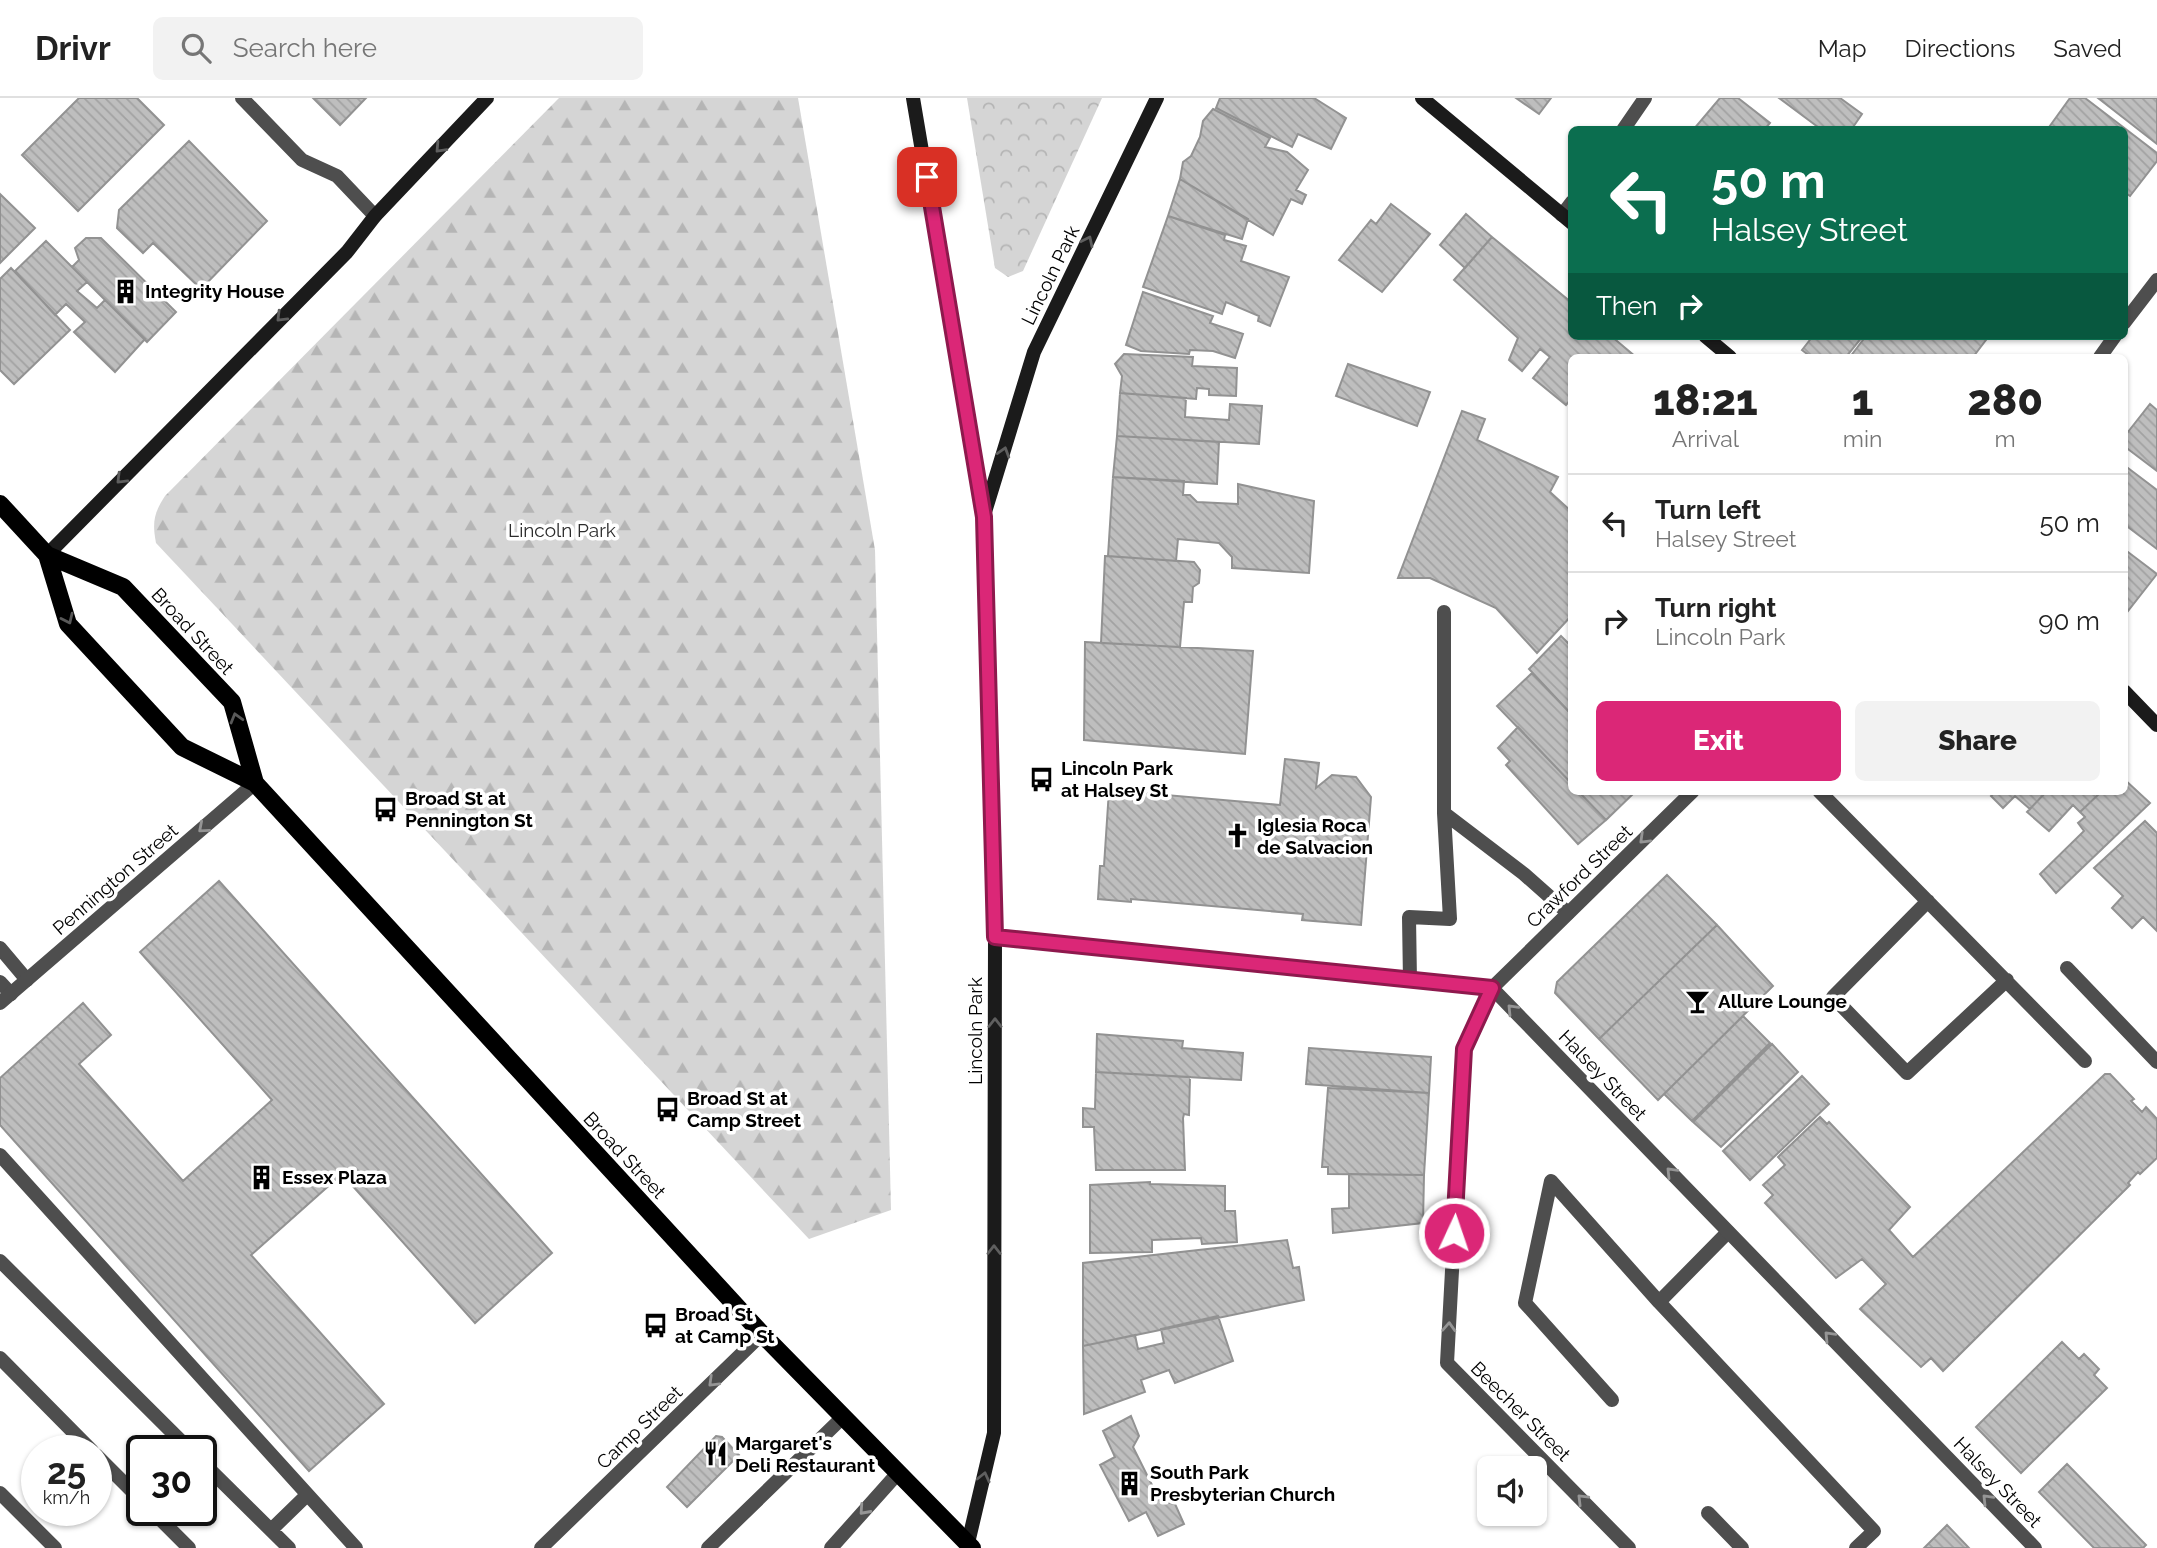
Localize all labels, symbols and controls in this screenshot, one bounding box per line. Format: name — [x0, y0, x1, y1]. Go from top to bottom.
search box — [153, 17, 643, 80]
text: Drivr — [35, 29, 111, 68]
icon: search — [177, 29, 215, 67]
text: Search here — [233, 33, 377, 63]
text: Map — [1818, 34, 1867, 63]
text: Directions — [1905, 34, 2015, 63]
text: Saved — [2053, 34, 2122, 63]
one-way arrow — [436, 139, 448, 152]
pin — [897, 147, 957, 207]
text: 50 m — [1711, 152, 1826, 209]
icon: left — [1596, 154, 1687, 245]
icon: arrive — [908, 158, 946, 196]
text: Halsey Street — [1711, 211, 1908, 248]
street label: Lincoln Park — [1016, 222, 1084, 328]
one-way arrow — [1079, 236, 1093, 248]
building icon: Integrity House — [111, 277, 139, 305]
place label: Integrity House — [145, 280, 284, 302]
icon: right — [1671, 287, 1709, 325]
text: Then — [1596, 291, 1657, 321]
one-way arrow — [277, 309, 290, 322]
text: 18:21 — [1653, 376, 1758, 425]
text: 1 — [1852, 376, 1873, 425]
text: 280 — [1967, 376, 2043, 425]
text: Arrival — [1672, 425, 1739, 452]
text: min — [1843, 425, 1882, 452]
text: m — [1995, 425, 2016, 452]
one-way arrow — [995, 446, 1010, 458]
one-way arrow — [117, 471, 130, 484]
text: Turn left — [1655, 495, 1761, 525]
icon: left — [1596, 504, 1634, 542]
text: 50 m — [2039, 508, 2100, 538]
park label: Lincoln Park — [508, 519, 616, 541]
text: Halsey Street — [1655, 525, 1796, 552]
street label: Broad Street — [147, 583, 239, 679]
text: Turn right — [1655, 593, 1776, 623]
icon: right — [1596, 602, 1634, 640]
text: 90 m — [2038, 606, 2100, 636]
one-way arrow — [60, 612, 74, 624]
text: Lincoln Park — [1655, 623, 1786, 650]
button: Exit — [1596, 701, 1841, 781]
button: Share — [1855, 701, 2100, 781]
one-way arrow — [230, 712, 244, 724]
place label: Lincoln Park at Halsey St — [1061, 757, 1174, 801]
bus stop icon: Lincoln Park at Halsey St — [1027, 765, 1055, 793]
place label: Broad St at Pennington St — [405, 787, 533, 831]
bus stop icon: Broad St at Pennington St — [371, 795, 399, 823]
place label: Iglesia Roca de Salvacion — [1257, 814, 1373, 858]
street label: Pennington Street — [48, 818, 182, 939]
one-way arrow — [198, 820, 211, 832]
street label: Crawford Street — [1522, 820, 1637, 932]
church icon: Iglesia Roca de Salvacion — [1223, 822, 1251, 850]
one-way arrow — [1639, 830, 1652, 843]
street label: Lincoln Park — [964, 977, 986, 1085]
bar icon: Allure Lounge — [1684, 987, 1712, 1015]
place label: Allure Lounge — [1718, 990, 1847, 1012]
one-way arrow — [1508, 1004, 1521, 1017]
one-way arrow — [987, 1017, 1003, 1028]
street label: Halsey Street — [1555, 1025, 1652, 1125]
place label: Broad St at Camp Street — [687, 1087, 802, 1131]
bus stop icon: Broad St at Camp Street — [653, 1095, 681, 1123]
street label: Broad Street — [579, 1107, 671, 1203]
building icon: Essex Plaza — [248, 1163, 276, 1191]
place label: Essex Plaza — [282, 1166, 387, 1188]
one-way arrow — [1666, 1167, 1679, 1180]
position arrow — [1417, 1196, 1491, 1270]
one-way arrow — [986, 1245, 1002, 1255]
place label: Broad St at Camp St — [675, 1303, 775, 1347]
bus stop icon: Broad St at Camp St — [641, 1311, 669, 1339]
one-way arrow — [1442, 1321, 1457, 1332]
one-way arrow — [1825, 1331, 1838, 1344]
street label: Beecher Street — [1467, 1357, 1576, 1466]
one-way arrow — [709, 1373, 722, 1386]
street label: Camp Street — [592, 1380, 687, 1473]
place label: Margaret's Deli Restaurant — [735, 1432, 876, 1476]
street label: Halsey Street — [1950, 1432, 2047, 1532]
speed limit sign: 30 — [126, 1435, 217, 1526]
restaurant icon: Margaret's Deli Restaurant — [701, 1440, 729, 1468]
text: 25 — [47, 1451, 86, 1492]
map controls — [1477, 1456, 1547, 1526]
button: sound — [1477, 1456, 1547, 1526]
place label: South Park Presbyterian Church — [1150, 1461, 1335, 1505]
building icon: South Park Presbyterian Church — [1116, 1469, 1144, 1497]
one-way arrow — [976, 1471, 990, 1483]
text: km/h — [43, 1487, 90, 1508]
one-way arrow — [1983, 1494, 1996, 1507]
one-way arrow — [1577, 1495, 1590, 1508]
one-way arrow — [860, 1502, 873, 1515]

